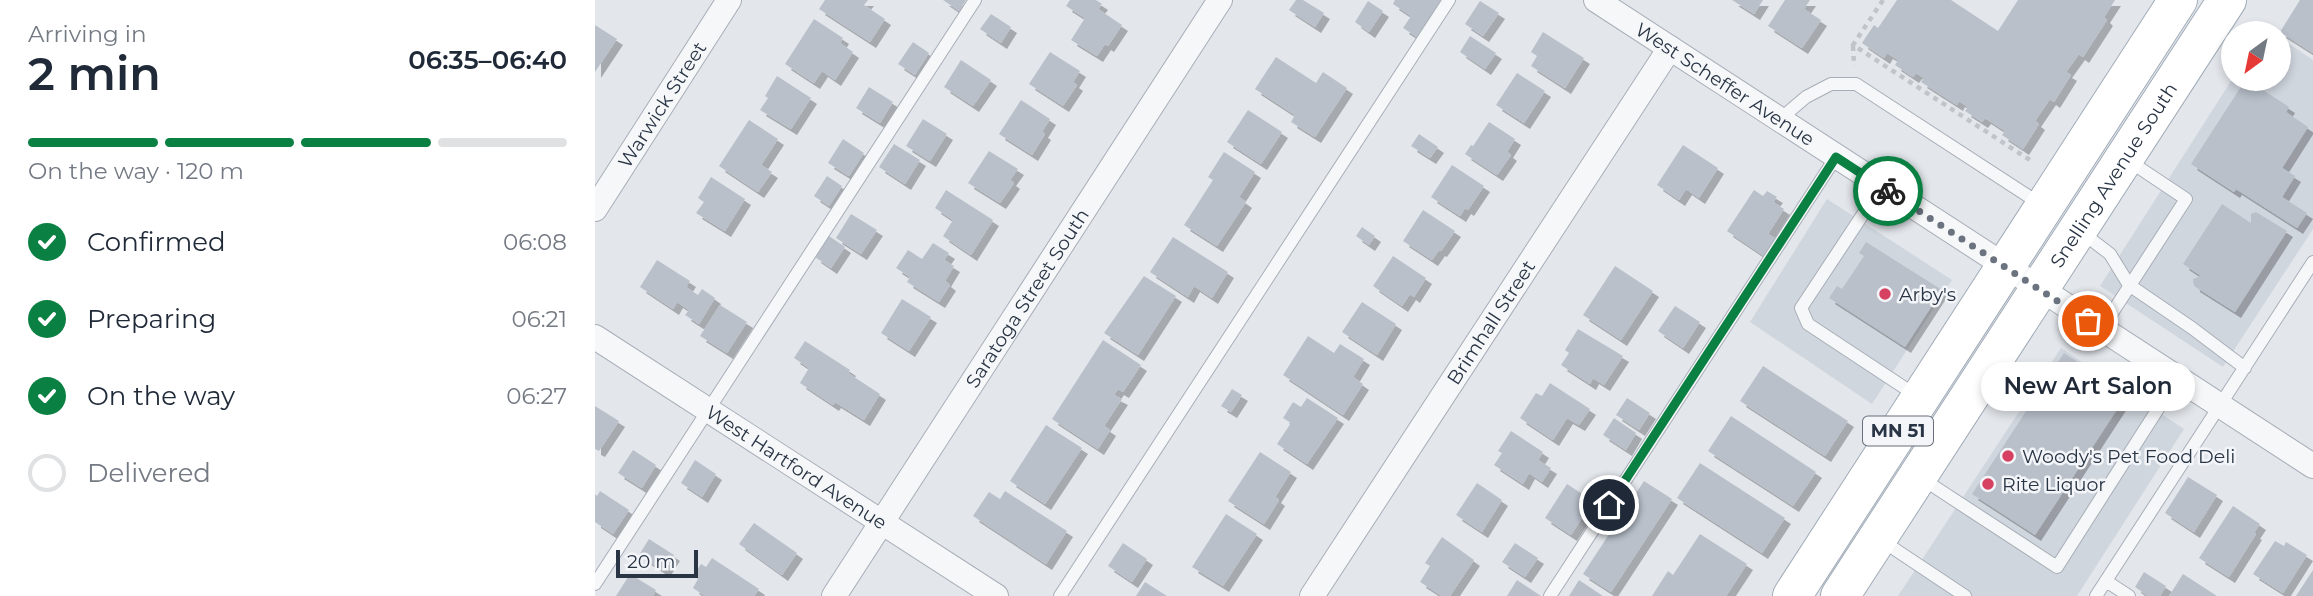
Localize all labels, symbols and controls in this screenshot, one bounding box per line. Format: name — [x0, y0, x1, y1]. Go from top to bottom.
street label: West Scheffer Avenue — [1631, 17, 1819, 150]
text: Arriving in — [28, 20, 147, 48]
north arrow — [2221, 21, 2291, 91]
map controls — [2221, 21, 2291, 91]
street label: Warwick Street — [613, 37, 711, 172]
text: 06:35–06:40 — [408, 44, 567, 76]
text: 2 min — [28, 45, 161, 102]
street label: Snelling Avenue South — [2045, 78, 2182, 272]
courier — [1853, 156, 1923, 226]
text: On the way · 120 m — [28, 157, 244, 185]
icon: bike — [1869, 172, 1907, 210]
street label: Saratoga Street South — [961, 204, 1093, 392]
icon: check — [28, 223, 66, 261]
text: Confirmed — [87, 226, 226, 258]
text: 06:08 — [503, 228, 567, 256]
street label: Brimhall Street — [1442, 255, 1540, 389]
place label: Arby's — [1899, 283, 1956, 306]
marker: Arby's — [1877, 286, 1893, 302]
pin — [2058, 291, 2118, 351]
icon: check — [28, 300, 66, 338]
icon: bag — [2069, 302, 2107, 340]
text: Preparing — [87, 303, 216, 335]
text: 06:21 — [512, 305, 567, 333]
callout: New Art Salon — [1981, 363, 2195, 412]
text: New Art Salon — [2003, 372, 2173, 400]
icon: check — [28, 377, 66, 415]
text: On the way — [87, 380, 235, 412]
text: 06:27 — [506, 382, 567, 410]
street label: West Hartford Avenue — [702, 400, 891, 534]
road number: MN 51 — [1863, 416, 1933, 446]
place label: Woody's Pet Food Deli — [2022, 445, 2235, 468]
marker: Woody's Pet Food Deli — [2000, 448, 2016, 464]
text: Delivered — [87, 457, 211, 489]
place label: Rite Liquor — [2002, 473, 2106, 496]
pin — [1579, 475, 1639, 535]
marker: Rite Liquor — [1980, 476, 1996, 492]
icon: home — [1590, 486, 1628, 524]
scale bar — [616, 547, 698, 579]
text: 20 m — [627, 550, 675, 573]

